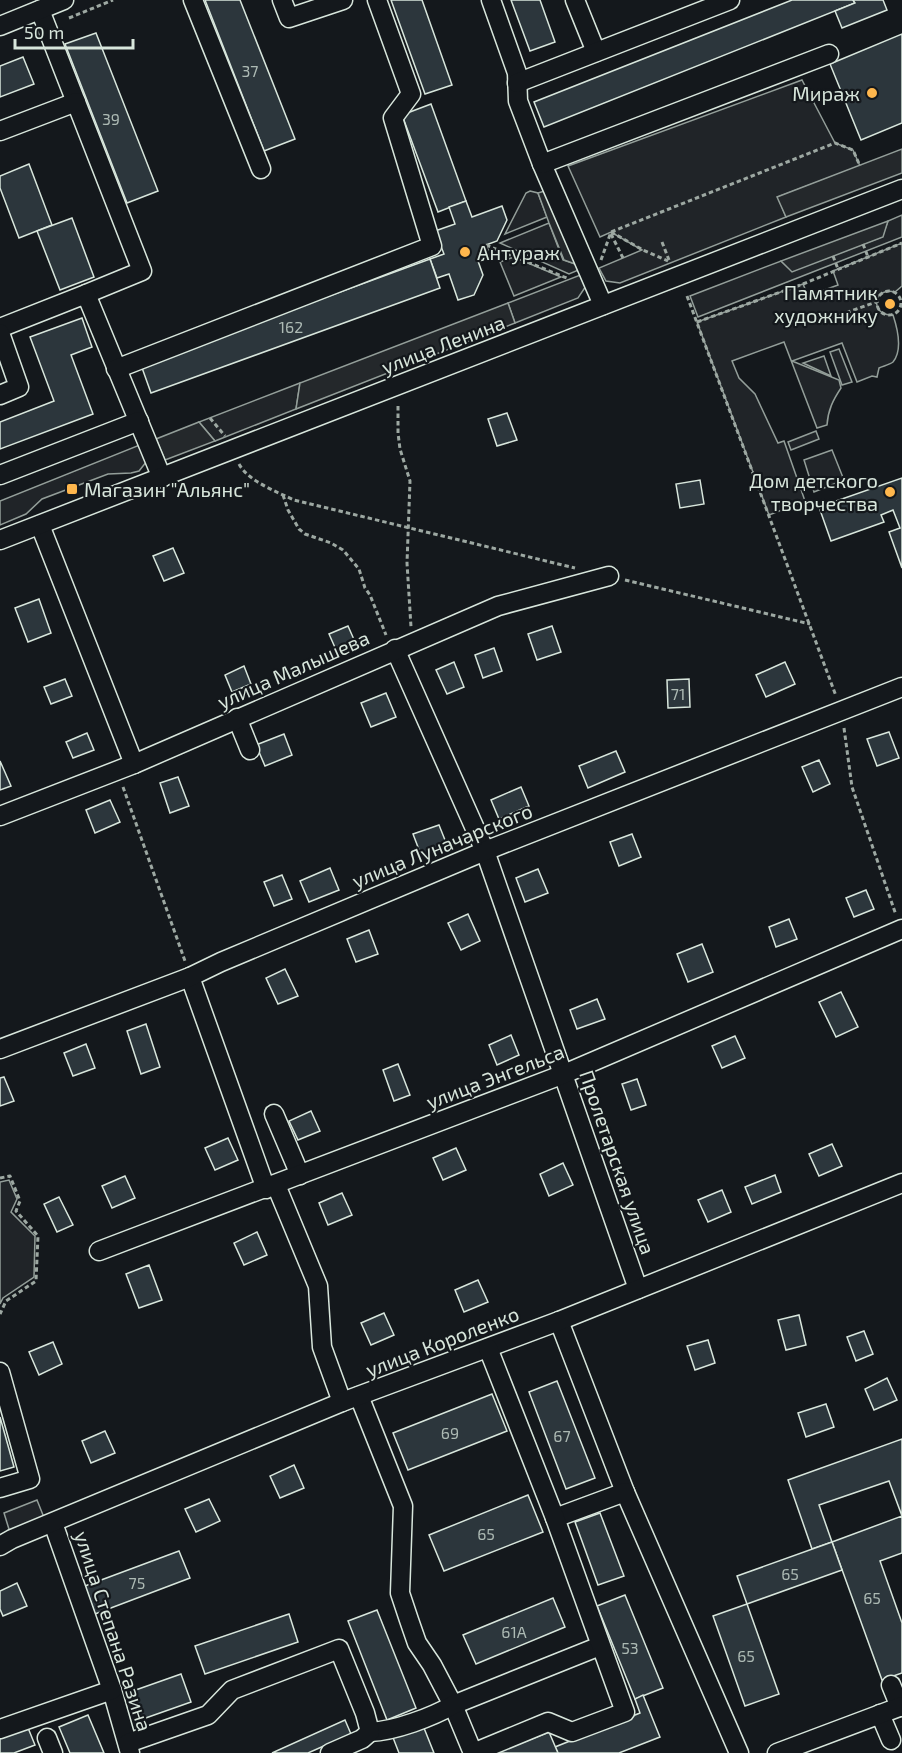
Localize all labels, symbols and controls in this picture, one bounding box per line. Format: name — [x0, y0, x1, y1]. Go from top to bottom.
scale bar — [15, 12, 134, 50]
text: 50 m — [24, 21, 64, 43]
house number: 37 — [241, 61, 259, 80]
place label: Мираж — [792, 81, 860, 105]
marker: Мираж — [865, 86, 879, 100]
house number: 39 — [102, 109, 120, 128]
place label: Антураж — [477, 240, 560, 265]
marker: Антураж — [458, 245, 472, 259]
place label: Памятник художнику — [774, 280, 878, 328]
marker: Памятник художнику — [883, 297, 897, 311]
street label: улица Ленина — [378, 309, 508, 379]
house number: 162 — [279, 317, 303, 336]
place label: Дом детского творчества — [749, 468, 878, 515]
place label: Магазин "Альянс" — [84, 477, 250, 501]
marker: Магазин "Альянс" — [65, 482, 79, 496]
marker: Дом детского творчества — [883, 485, 897, 499]
street label: улица Малышева — [213, 625, 373, 714]
house number: 71 — [671, 684, 685, 703]
street label: улица Луначарского — [348, 798, 536, 893]
street label: улица Энгельса — [423, 1039, 568, 1114]
street label: Пролетарская улица — [574, 1067, 661, 1258]
street label: улица Короленко — [362, 1301, 522, 1382]
house number: 69 — [441, 1423, 459, 1442]
house number: 67 — [553, 1426, 571, 1445]
house number: 65 — [477, 1524, 495, 1543]
street label: улица Степана Разина — [69, 1528, 158, 1734]
house number: 65 — [781, 1564, 799, 1583]
house number: 75 — [129, 1573, 145, 1592]
house number: 65 — [863, 1588, 881, 1607]
house number: 61А — [501, 1622, 527, 1641]
house number: 53 — [621, 1638, 639, 1657]
house number: 65 — [737, 1646, 755, 1665]

